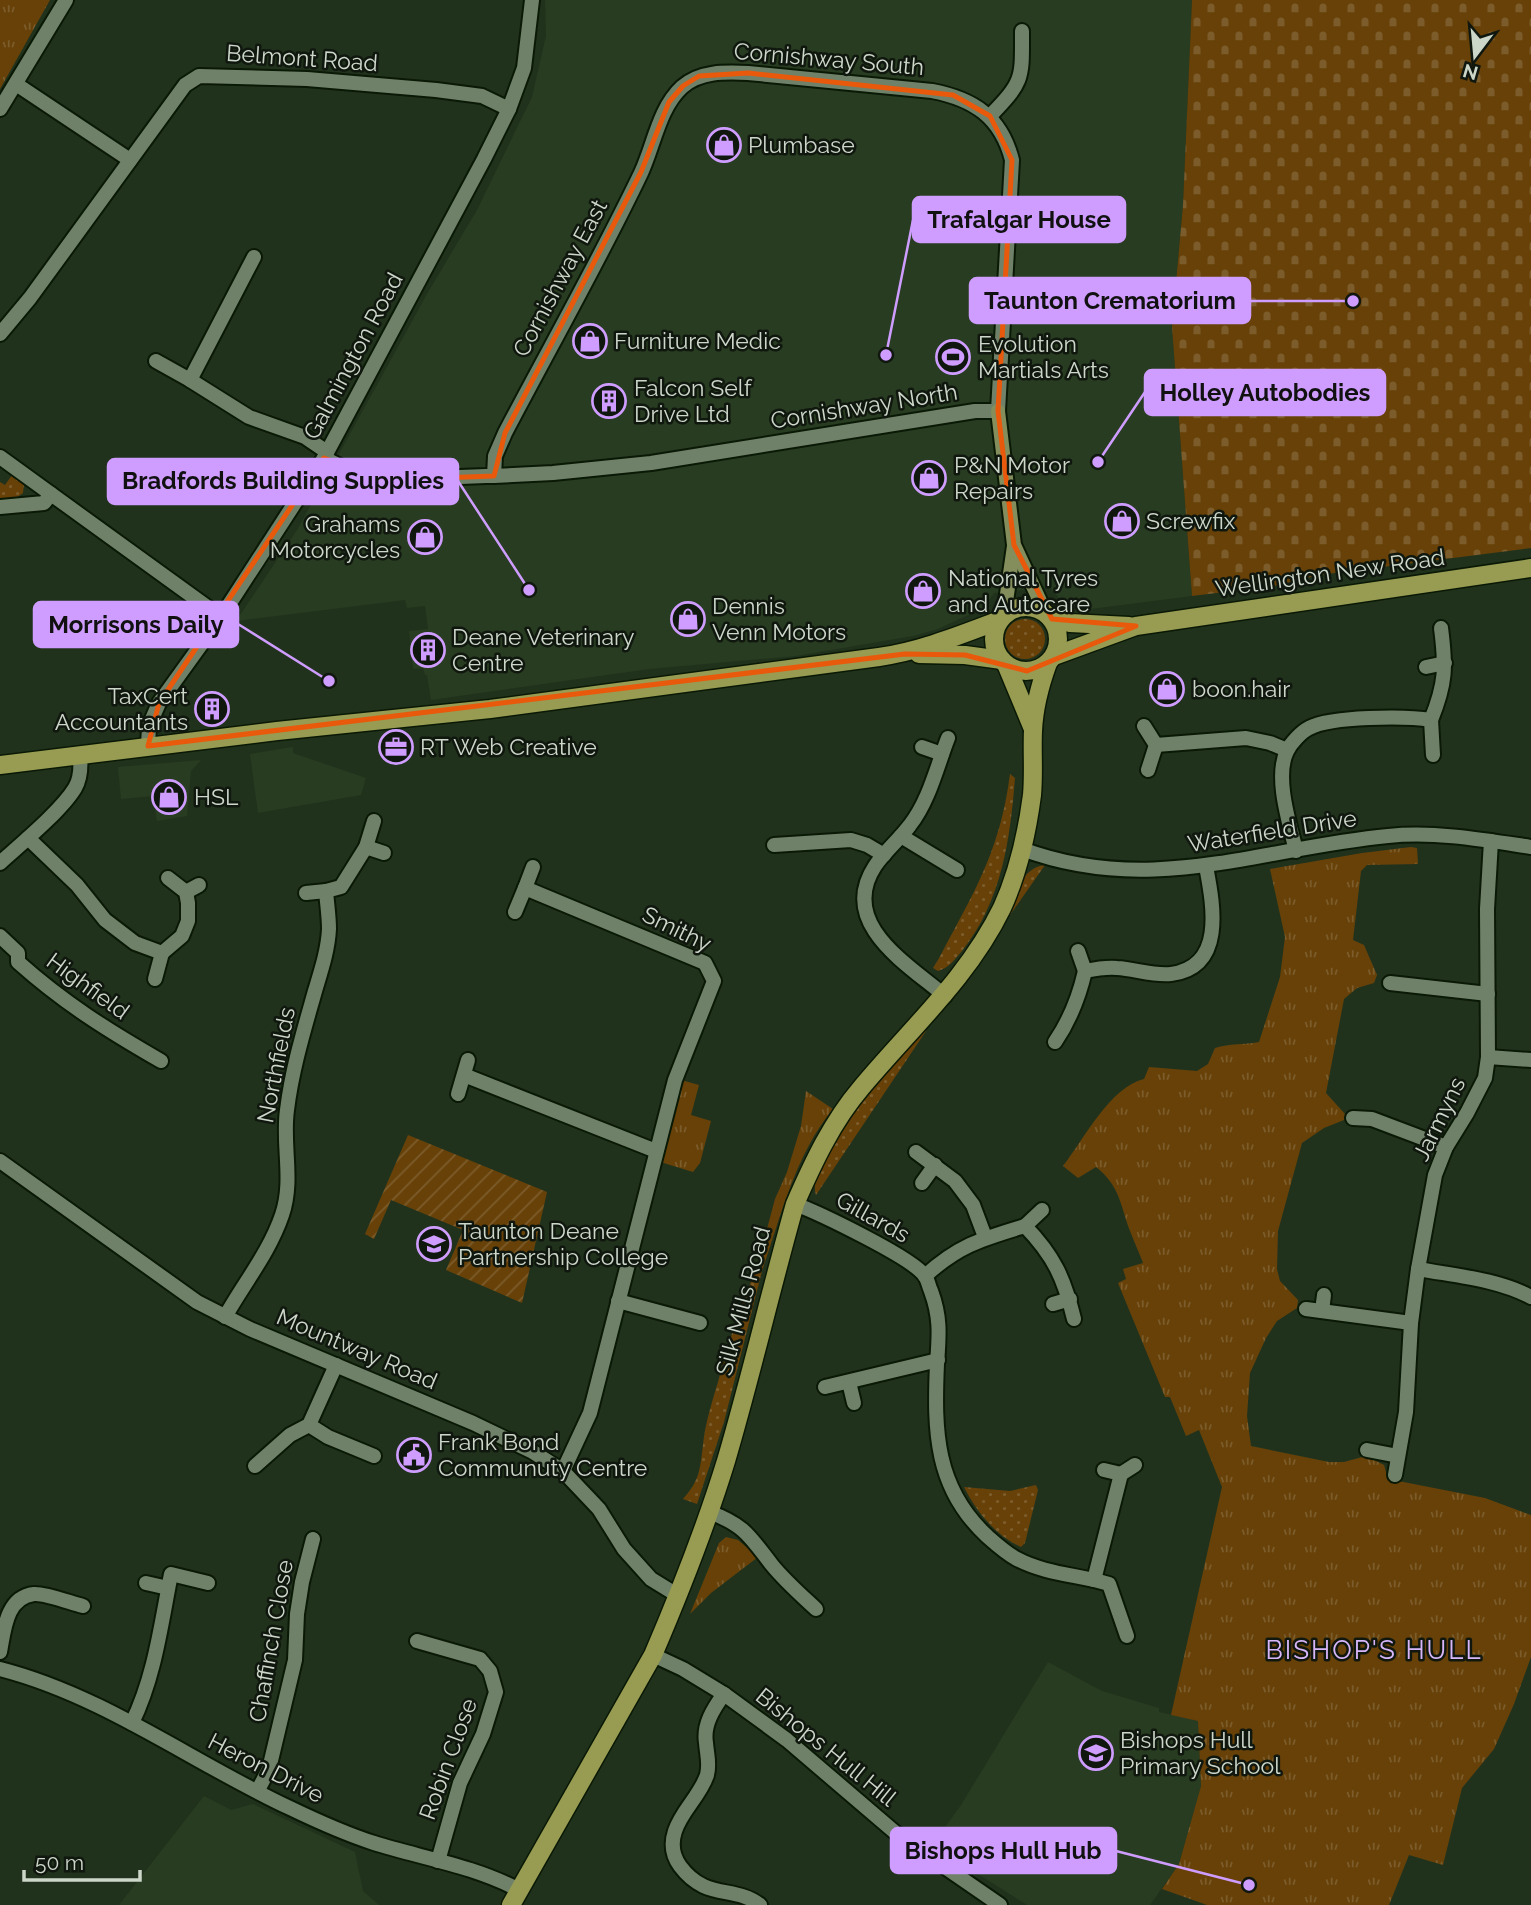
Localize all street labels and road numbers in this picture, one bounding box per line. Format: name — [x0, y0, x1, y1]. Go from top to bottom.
street label: Cornishway South — [733, 37, 925, 80]
street label: Belmont Road — [225, 39, 379, 76]
street label: Cornishway East — [507, 194, 612, 361]
street label: Galmington Road — [297, 268, 408, 444]
street label: Cornishway North — [769, 377, 959, 434]
street label: Wellington New Road — [1213, 543, 1446, 602]
street label: Waterfield Drive — [1185, 804, 1358, 857]
street label: Smithy — [638, 900, 716, 957]
street label: Highfield — [42, 947, 135, 1024]
street label: Northfields — [251, 1005, 300, 1125]
street label: Jarmyns — [1407, 1073, 1470, 1165]
street label: Gillards — [832, 1185, 915, 1248]
street label: Silk Mills Road — [710, 1223, 775, 1378]
street label: Mountway Road — [273, 1303, 442, 1395]
street label: Chaffinch Close — [243, 1558, 298, 1724]
street label: Bishops Hull Hill — [751, 1682, 902, 1812]
street label: Robin Close — [413, 1694, 482, 1823]
street label: Heron Drive — [204, 1727, 328, 1808]

